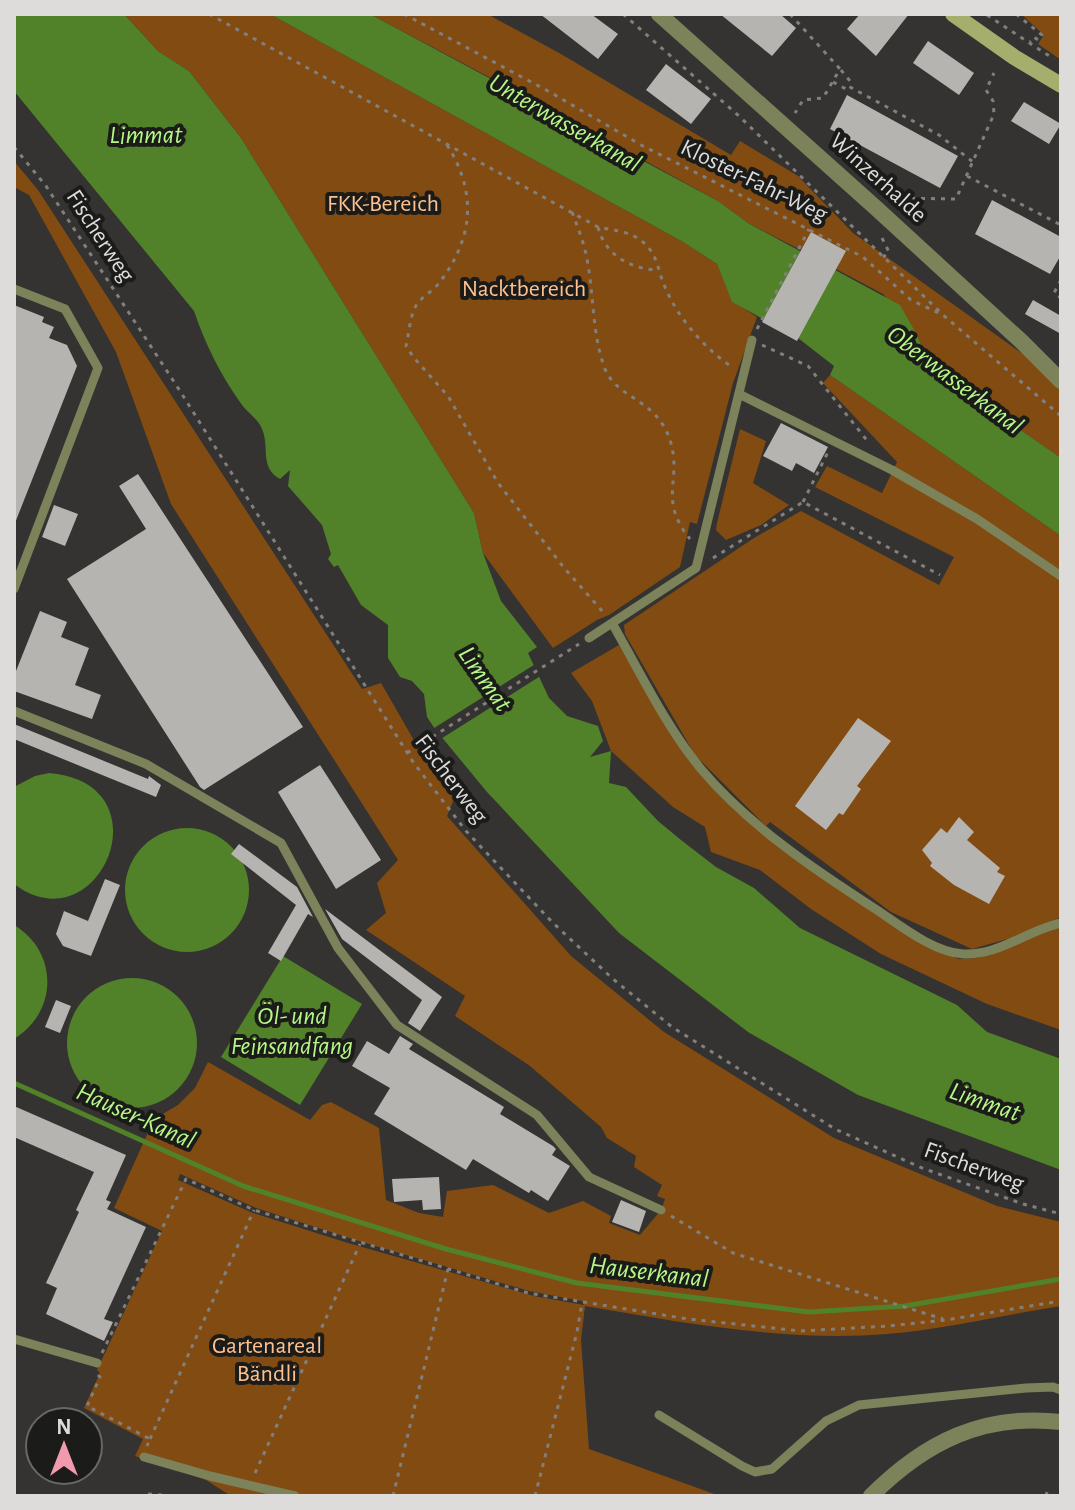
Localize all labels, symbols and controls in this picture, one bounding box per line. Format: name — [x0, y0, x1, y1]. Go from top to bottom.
water label: Unterwasserkanal — [485, 69, 645, 177]
water label: Limmat — [109, 122, 183, 148]
street label: Winzerhalde — [825, 129, 931, 227]
street label: Kloster-Fahr-Weg — [677, 135, 831, 227]
street label: Fischerweg — [62, 186, 139, 287]
park label: FKK-Bereich — [327, 192, 439, 216]
park label: Nacktbereich — [462, 277, 586, 301]
water label: Oberwasserkanal — [882, 321, 1028, 439]
water label: Limmat — [453, 641, 517, 717]
street label: Fischerweg — [410, 730, 492, 828]
water label: Öl- und Feinsandfang — [231, 1002, 353, 1059]
water label: Hauser-Kanal — [73, 1078, 199, 1154]
water label: Limmat — [946, 1078, 1024, 1126]
street label: Fischerweg — [921, 1138, 1027, 1196]
water label: Hauserkanal — [588, 1252, 710, 1292]
park label: Gartenareal Bändli — [212, 1334, 322, 1386]
north arrow — [24, 1406, 104, 1486]
text: N — [56, 1416, 72, 1438]

